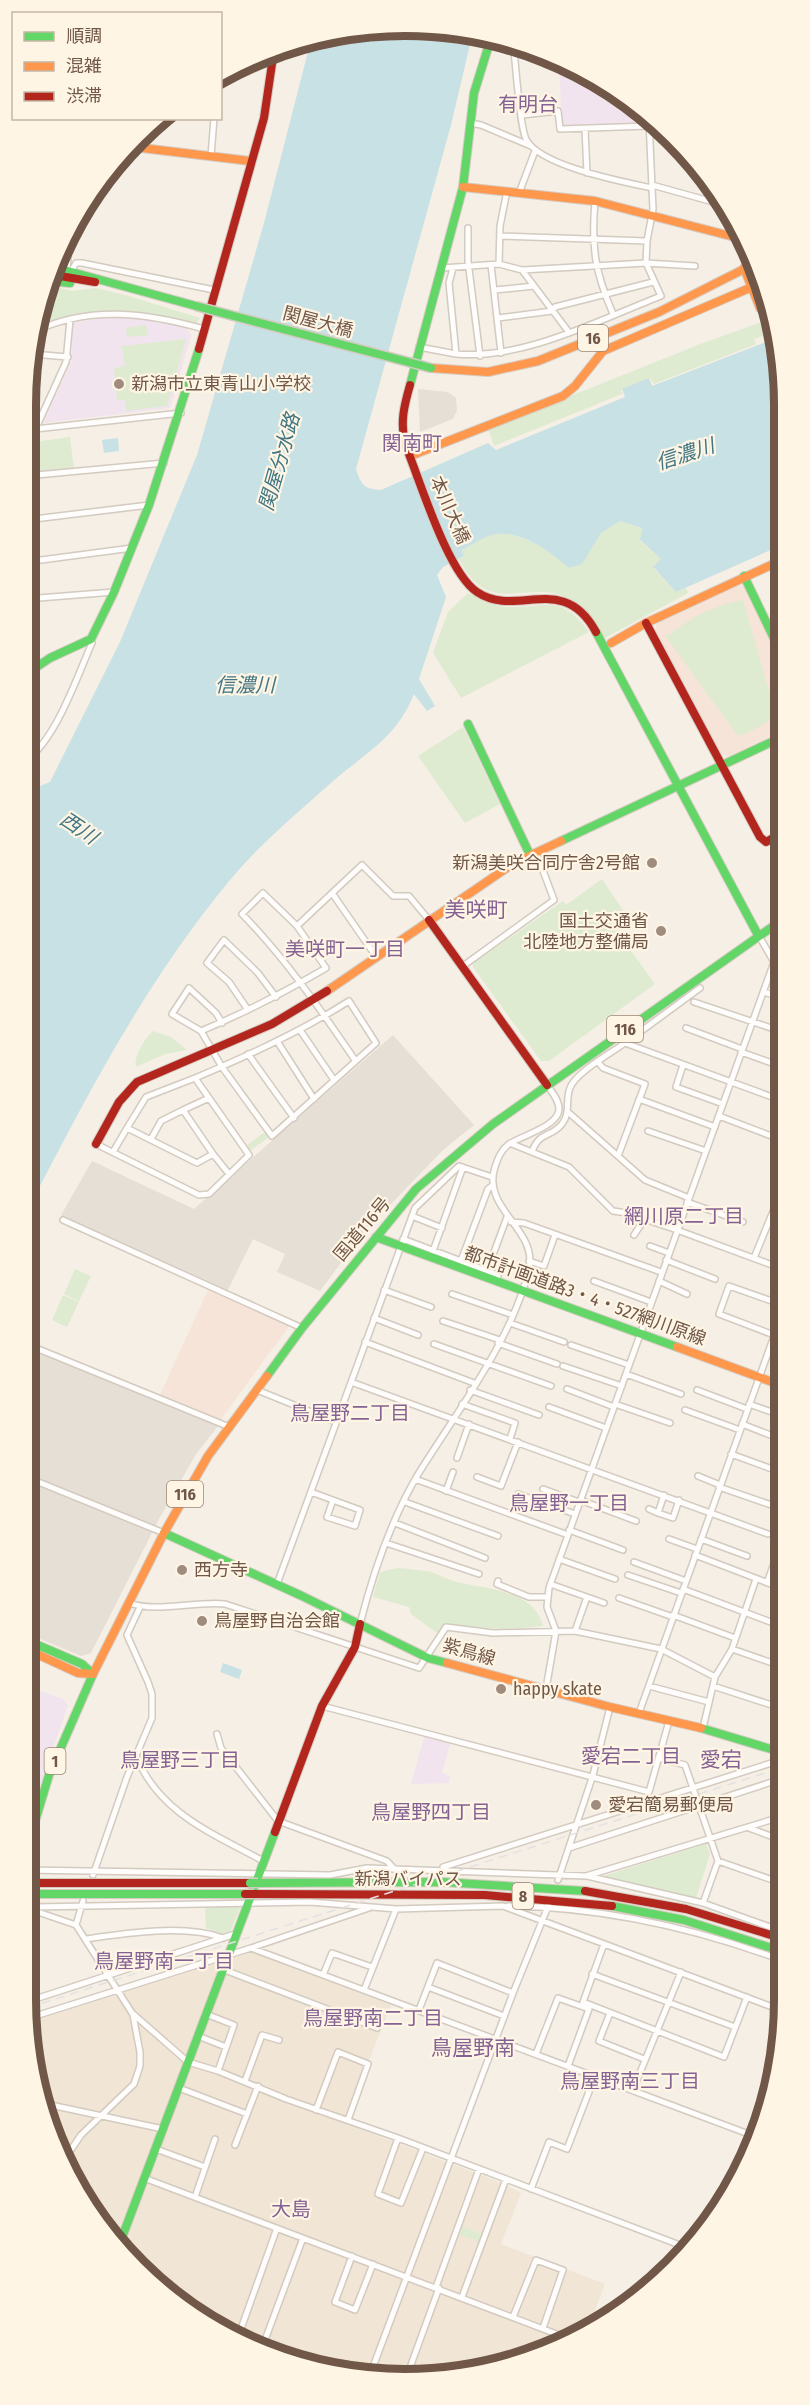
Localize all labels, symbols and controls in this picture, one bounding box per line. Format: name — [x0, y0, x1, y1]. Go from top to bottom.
legend — [12, 12, 222, 120]
text: 順調 — [66, 25, 102, 47]
text: 混雑 — [66, 55, 102, 77]
text: 渋滞 — [66, 85, 102, 107]
district label: 有明台 — [498, 92, 558, 116]
street label: 関屋大橋 — [280, 302, 356, 342]
road number: 16 — [578, 325, 608, 351]
place label: 新潟市立東青山小学校 — [131, 373, 311, 395]
marker: 新潟市立東青山小学校 — [112, 377, 126, 391]
water label: 関屋分水路 — [254, 409, 305, 513]
district label: 関南町 — [382, 431, 442, 455]
water label: 信濃川 — [653, 433, 719, 475]
street label: 本川大橋 — [425, 473, 475, 547]
water label: 信濃川 — [215, 673, 277, 697]
water label: 西川 — [56, 807, 104, 850]
place label: 新潟美咲合同庁舎2号館 — [452, 852, 640, 874]
marker: 新潟美咲合同庁舎2号館 — [645, 856, 659, 870]
district label: 美咲町 — [445, 897, 508, 923]
place label: 国土交通省 北陸地方整備局 — [523, 910, 649, 953]
marker: 国土交通省 北陸地方整備局 — [654, 924, 668, 938]
district label: 美咲町一丁目 — [285, 937, 405, 961]
road number: 116 — [607, 1016, 643, 1042]
street label: 国道116号 — [329, 1193, 395, 1265]
district label: 網川原二丁目 — [624, 1204, 744, 1228]
street label: 都市計画道路3・4・527網川原線 — [461, 1242, 709, 1350]
district label: 鳥屋野二丁目 — [290, 1401, 410, 1425]
road number: 116 — [167, 1481, 203, 1507]
district label: 鳥屋野一丁目 — [509, 1491, 629, 1515]
place label: 西方寺 — [194, 1559, 248, 1581]
marker: 西方寺 — [175, 1563, 189, 1577]
place label: 鳥屋野自治会館 — [214, 1610, 340, 1632]
marker: 鳥屋野自治会館 — [195, 1614, 209, 1628]
street label: 紫鳥線 — [440, 1634, 498, 1670]
place label: happy skate — [513, 1678, 602, 1700]
marker: happy skate — [494, 1682, 508, 1696]
district label: 愛宕二丁目 — [581, 1744, 681, 1768]
district label: 愛宕 — [700, 1747, 742, 1773]
road number: 1 — [44, 1748, 66, 1774]
district label: 鳥屋野三丁目 — [120, 1748, 240, 1772]
place label: 愛宕簡易郵便局 — [608, 1794, 734, 1816]
marker: 愛宕簡易郵便局 — [589, 1798, 603, 1812]
district label: 鳥屋野四丁目 — [371, 1800, 491, 1824]
street label: 新潟バイパス — [354, 1868, 462, 1890]
road number: 8 — [512, 1883, 534, 1909]
district label: 鳥屋野南一丁目 — [94, 1949, 234, 1973]
district label: 鳥屋野南二丁目 — [303, 2006, 443, 2030]
district label: 鳥屋野南 — [431, 2035, 515, 2061]
district label: 鳥屋野南三丁目 — [560, 2069, 700, 2093]
district label: 大島 — [271, 2197, 311, 2221]

